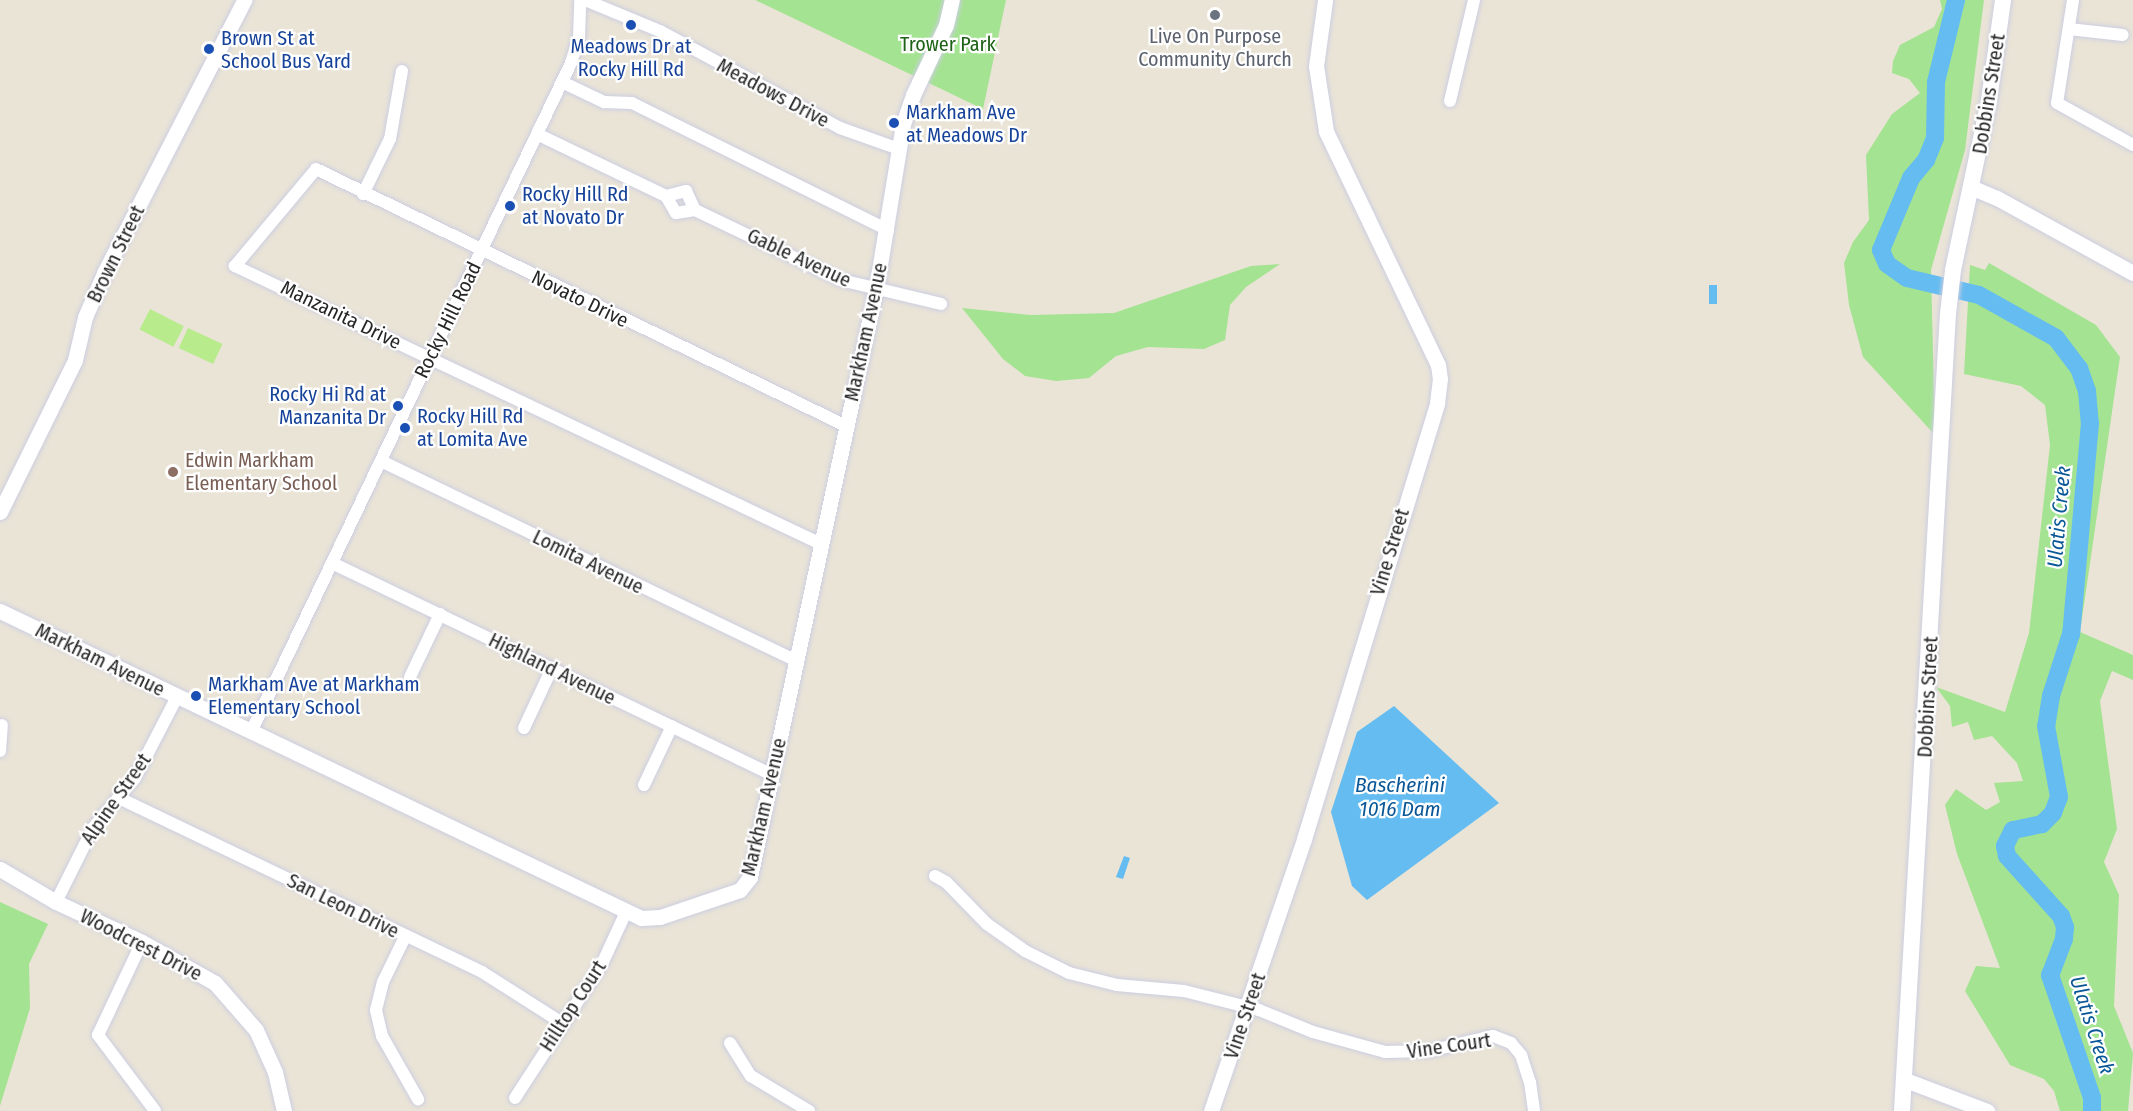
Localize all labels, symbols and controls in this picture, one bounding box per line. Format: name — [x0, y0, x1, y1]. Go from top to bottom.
marker: Live On Purpose Community Church — [1208, 8, 1222, 22]
marker: Meadows Dr at Rocky Hill Rd — [624, 18, 638, 32]
place label: Live On Purpose Community Church — [1138, 24, 1292, 71]
place label: Brown St at School Bus Yard — [221, 26, 351, 73]
park label: Trower Park — [900, 32, 996, 56]
street label: Dobbins Street — [1968, 32, 2010, 156]
place label: Meadows Dr at Rocky Hill Rd — [571, 35, 691, 82]
marker: Brown St at School Bus Yard — [202, 42, 216, 56]
street label: Meadows Drive — [713, 53, 833, 133]
place label: Markham Ave at Meadows Dr — [906, 100, 1027, 147]
marker: Markham Ave at Meadows Dr — [887, 116, 901, 130]
place label: Rocky Hill Rd at Novato Dr — [522, 183, 628, 230]
marker: Rocky Hill Rd at Novato Dr — [503, 199, 517, 213]
street label: Brown Street — [82, 201, 150, 307]
street label: Gable Avenue — [743, 224, 855, 292]
street label: Rocky Hill Road — [409, 258, 487, 382]
street label: Markham Avenue — [840, 261, 892, 403]
street label: Novato Drive — [528, 265, 632, 333]
street label: Manzanita Drive — [277, 276, 405, 354]
place label: Rocky Hi Rd at Manzanita Dr — [269, 382, 386, 429]
marker: Rocky Hi Rd at Manzanita Dr — [391, 399, 405, 413]
place label: Rocky Hill Rd at Lomita Ave — [417, 404, 528, 451]
marker: Rocky Hill Rd at Lomita Ave — [398, 421, 412, 435]
place label: Edwin Markham Elementary School — [185, 448, 337, 495]
marker: Edwin Markham Elementary School — [166, 465, 180, 479]
water label: Ulatis Creek — [2042, 465, 2076, 569]
street label: Vine Street — [1365, 506, 1415, 598]
street label: Lomita Avenue — [529, 525, 647, 599]
street label: Markham Avenue — [31, 618, 169, 702]
street label: Highland Avenue — [485, 628, 619, 710]
street label: Dobbins Street — [1913, 636, 1943, 758]
place label: Markham Ave at Markham Elementary School — [208, 672, 420, 719]
marker: Markham Ave at Markham Elementary School — [189, 689, 203, 703]
street label: Markham Avenue — [736, 736, 792, 878]
street label: Alpine Street — [76, 749, 156, 849]
water label: Bascherini 1016 Dam — [1355, 772, 1445, 822]
street label: San Leon Drive — [283, 869, 403, 943]
street label: Woodcrest Drive — [76, 904, 206, 986]
street label: Hilltop Court — [535, 956, 611, 1056]
street label: Vine Street — [1219, 970, 1271, 1062]
water label: Ulatis Creek — [2064, 973, 2120, 1077]
street label: Vine Court — [1405, 1028, 1493, 1064]

